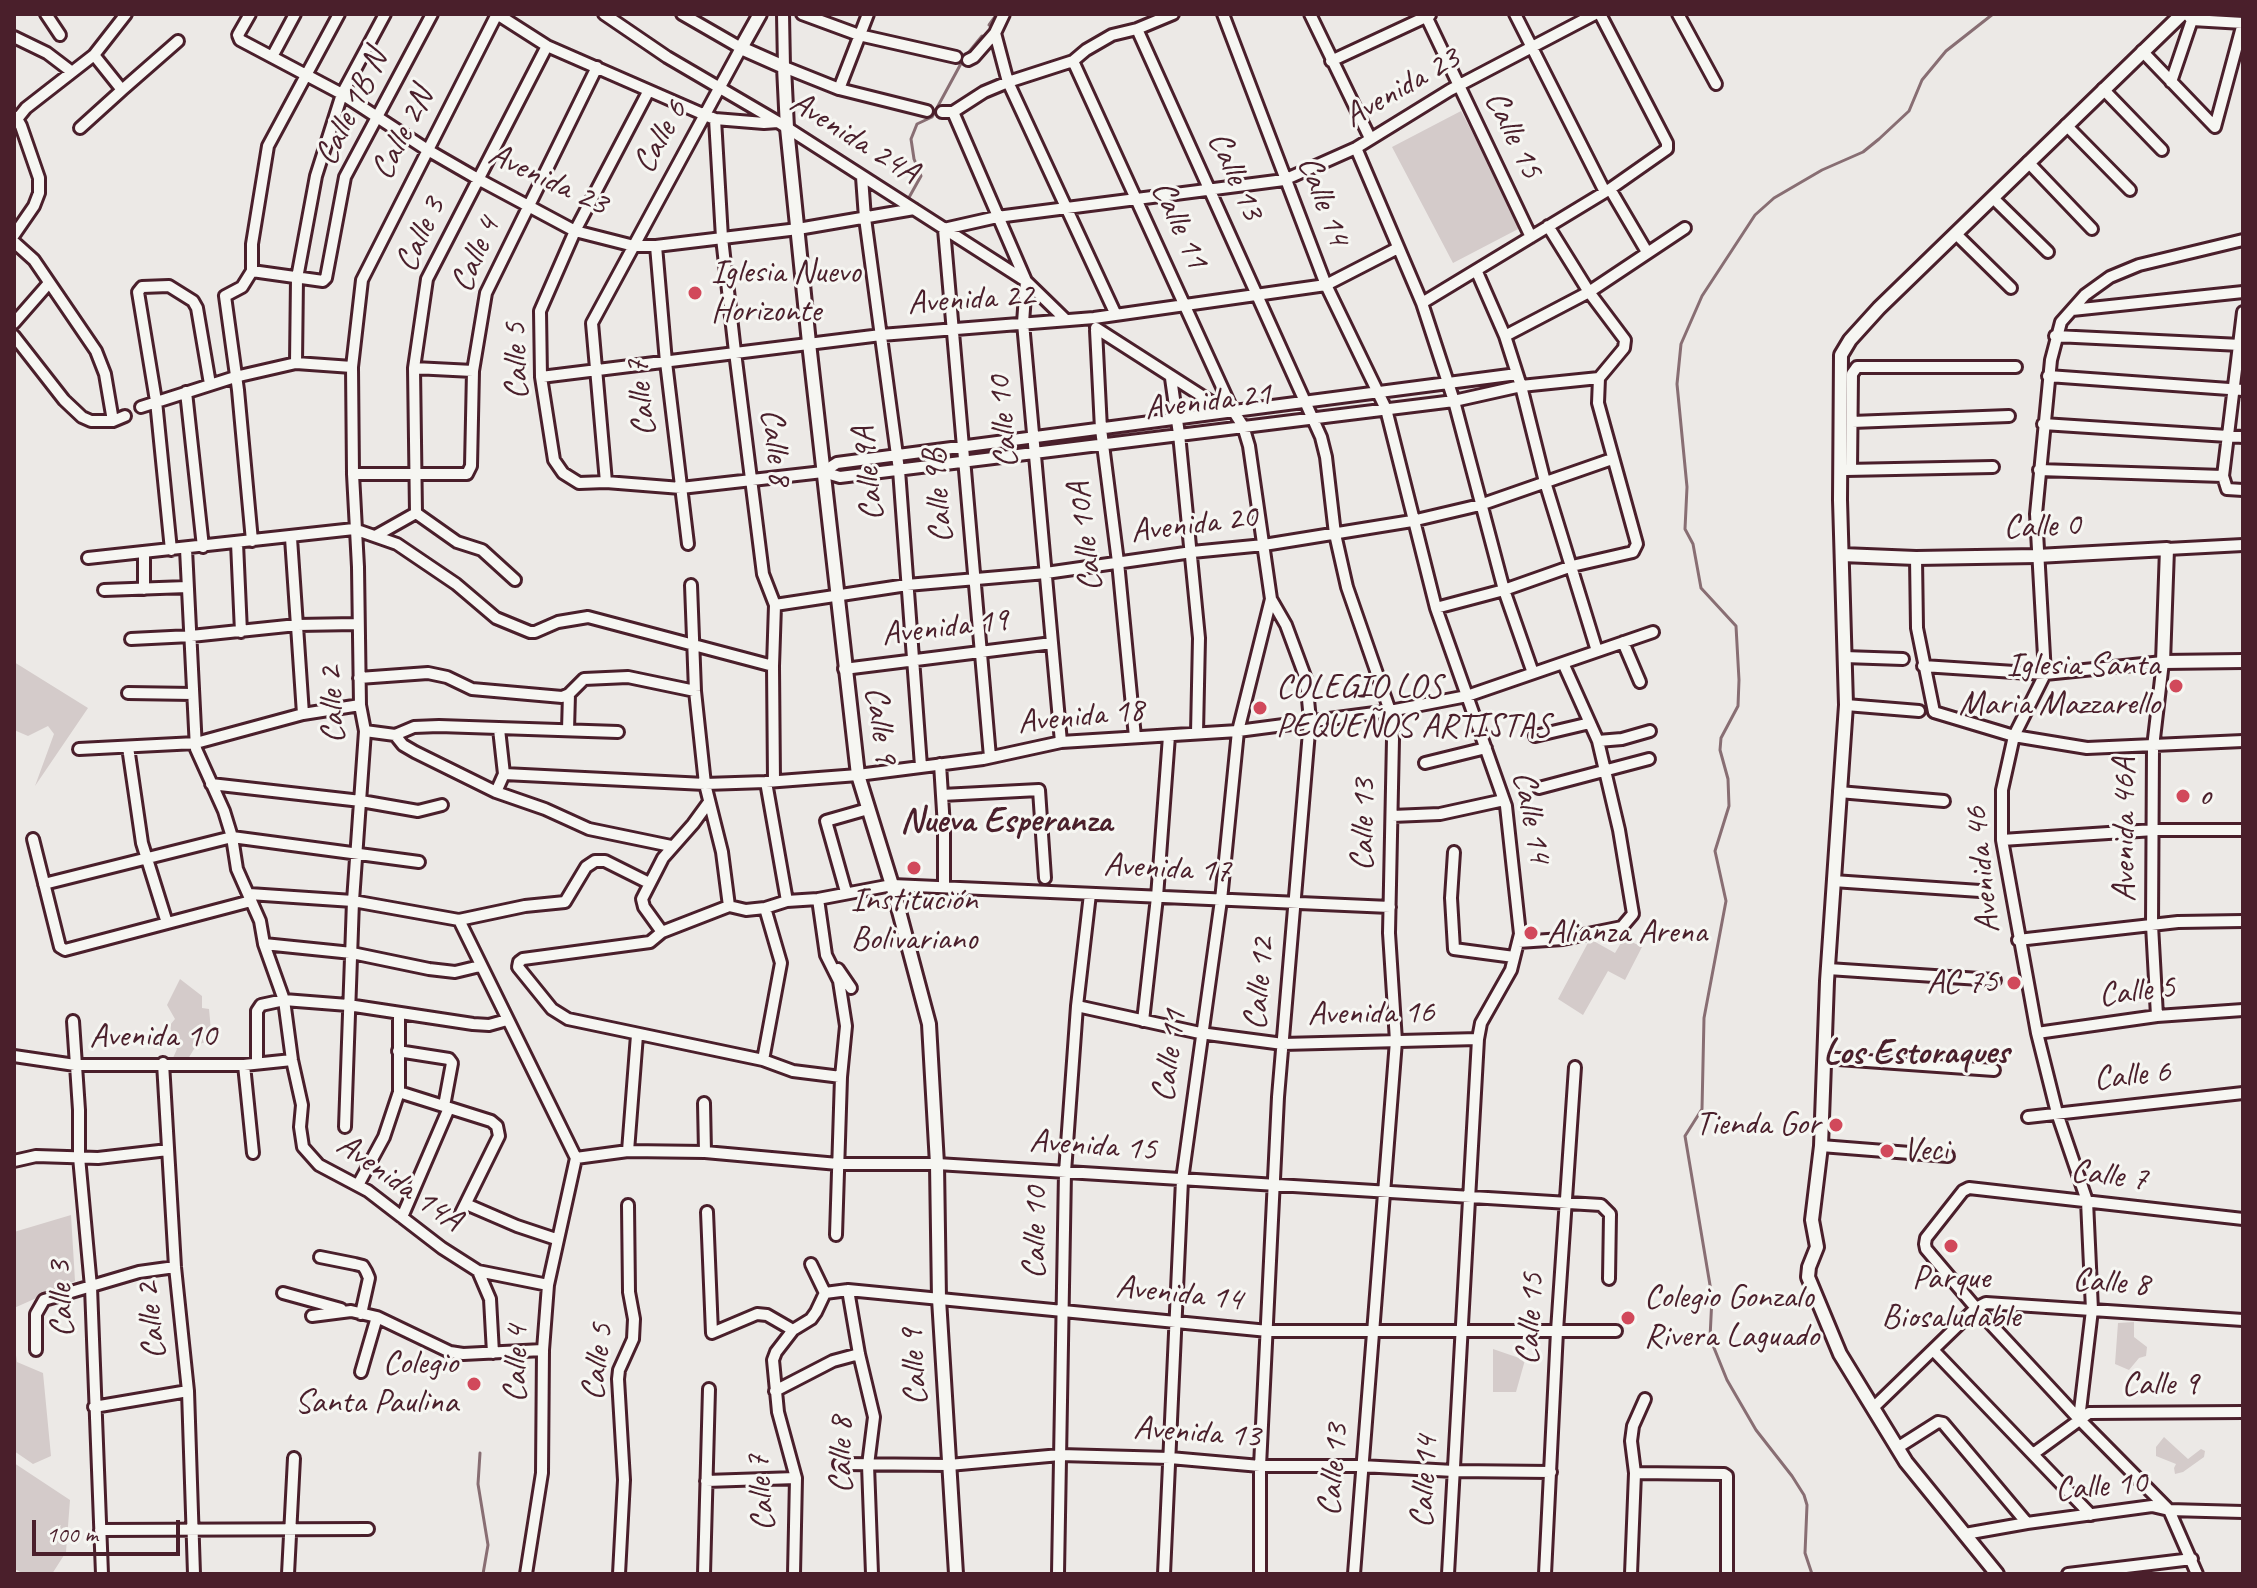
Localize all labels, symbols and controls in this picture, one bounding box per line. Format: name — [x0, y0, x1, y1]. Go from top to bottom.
street label: Avenida 23 — [1337, 39, 1467, 137]
street label: Calle 1B N — [307, 44, 397, 172]
street label: Calle 2N — [363, 81, 443, 187]
street label: Avenida 24A — [782, 83, 926, 193]
street label: Calle 15 — [1474, 85, 1552, 185]
street label: Calle 6 — [624, 93, 698, 181]
street label: Calle 13 — [1198, 126, 1272, 226]
street label: Avenida 23 — [482, 135, 614, 225]
street label: Calle 14 — [1287, 151, 1359, 251]
street label: Calle 11 — [1141, 175, 1217, 275]
street label: Calle 3 — [387, 192, 455, 278]
street label: Calle 4 — [442, 212, 510, 298]
place label: Iglesia Nuevo Horizonte — [711, 253, 860, 332]
street label: Avenida 22 — [906, 275, 1036, 325]
marker: Iglesia Nuevo Horizonte — [686, 284, 704, 302]
street label: Calle 5 — [495, 322, 539, 400]
street label: Calle 7 — [618, 358, 666, 438]
street label: Calle 10 — [980, 374, 1028, 470]
street label: Avenida 21 — [1142, 374, 1274, 430]
street label: Calle 8 — [750, 406, 800, 488]
street label: Calle 9A — [844, 425, 894, 523]
street label: Calle 9B — [915, 447, 963, 545]
street label: Calle 10A — [1059, 480, 1113, 594]
street label: Avenida 20 — [1128, 497, 1260, 553]
street label: Calle 0 — [2003, 505, 2081, 549]
street label: Avenida 19 — [879, 600, 1011, 656]
place label: Iglesia Santa Maria Mazzarello — [1959, 646, 2160, 726]
street label: Calle 2 — [311, 665, 355, 745]
place label: COLEGIO LOS PEQUEÑOS ARTISTAS — [1276, 668, 1550, 748]
marker: Iglesia Santa Maria Mazzarello — [2167, 677, 2185, 695]
street label: Calle 9 — [854, 684, 906, 766]
street label: Avenida 18 — [1016, 690, 1146, 744]
marker: COLEGIO LOS PEQUEÑOS ARTISTAS — [1251, 699, 1269, 717]
street label: Avenida 46A — [2105, 758, 2145, 902]
street label: Calle 14 — [1502, 768, 1560, 866]
place label: o — [2199, 776, 2211, 816]
street label: Calle 13 — [1343, 779, 1385, 871]
marker: o — [2174, 787, 2192, 805]
district label: Nueva Esperanza — [900, 800, 1112, 844]
street label: Avenida 46 — [1956, 805, 2010, 935]
street label: Avenida 17 — [1103, 845, 1231, 893]
marker: Institución Bolivariano — [905, 859, 923, 877]
place label: Institución Bolivariano — [850, 881, 978, 960]
place label: Alianza Arena — [1547, 913, 1707, 953]
marker: Alianza Arena — [1522, 924, 1540, 942]
street label: Calle 12 — [1236, 936, 1284, 1032]
place label: AC 75 — [1927, 963, 1998, 1003]
street label: Calle 5 — [2096, 967, 2178, 1017]
marker: AC 75 — [2005, 974, 2023, 992]
street label: Avenida 16 — [1307, 992, 1435, 1036]
street label: Calle 11 — [1143, 1007, 1197, 1105]
street label: Avenida 10 — [90, 1017, 216, 1057]
district label: Los Estoraques — [1823, 1032, 2009, 1076]
street label: Calle 6 — [2092, 1052, 2172, 1100]
place label: Tienda Gor — [1695, 1105, 1820, 1145]
marker: Tienda Gor — [1827, 1116, 1845, 1134]
street label: Avenida 15 — [1028, 1121, 1158, 1171]
street label: Avenida 14A — [328, 1125, 470, 1241]
place label: Veci — [1903, 1131, 1948, 1171]
marker: Veci — [1878, 1142, 1896, 1160]
street label: Calle 7 — [2068, 1151, 2150, 1201]
street label: Calle 10 — [1015, 1187, 1057, 1279]
marker: Parque Biosaludable — [1942, 1237, 1960, 1255]
street label: Calle 3 — [40, 1259, 84, 1339]
place label: Parque Biosaludable — [1882, 1259, 2020, 1338]
street label: Calle 8 — [2071, 1260, 2151, 1306]
street label: Avenida 14 — [1114, 1267, 1244, 1321]
street label: Calle 15 — [1508, 1272, 1554, 1366]
place label: Colegio Gonzalo Rivera Laguado — [1644, 1278, 1819, 1358]
street label: Calle 2 — [128, 1281, 176, 1361]
marker: Colegio Gonzalo Rivera Laguado — [1619, 1309, 1637, 1327]
street label: Calle 5 — [573, 1321, 623, 1403]
street label: Calle 4 — [496, 1325, 538, 1403]
street label: Calle 9 — [892, 1327, 938, 1407]
place label: Colegio Santa Paulina — [294, 1344, 458, 1424]
street label: Calle 9 — [2122, 1365, 2198, 1405]
marker: Colegio Santa Paulina — [465, 1375, 483, 1393]
street label: Avenida 13 — [1132, 1408, 1262, 1458]
street label: Calle 8 — [822, 1417, 862, 1493]
street label: Calle 13 — [1310, 1422, 1358, 1518]
street label: Calle 14 — [1402, 1435, 1448, 1529]
street label: Calle 7 — [738, 1453, 786, 1533]
street label: Calle 10 — [2053, 1463, 2149, 1511]
scale bar — [36, 1504, 184, 1554]
text: 100 m — [46, 1519, 98, 1549]

